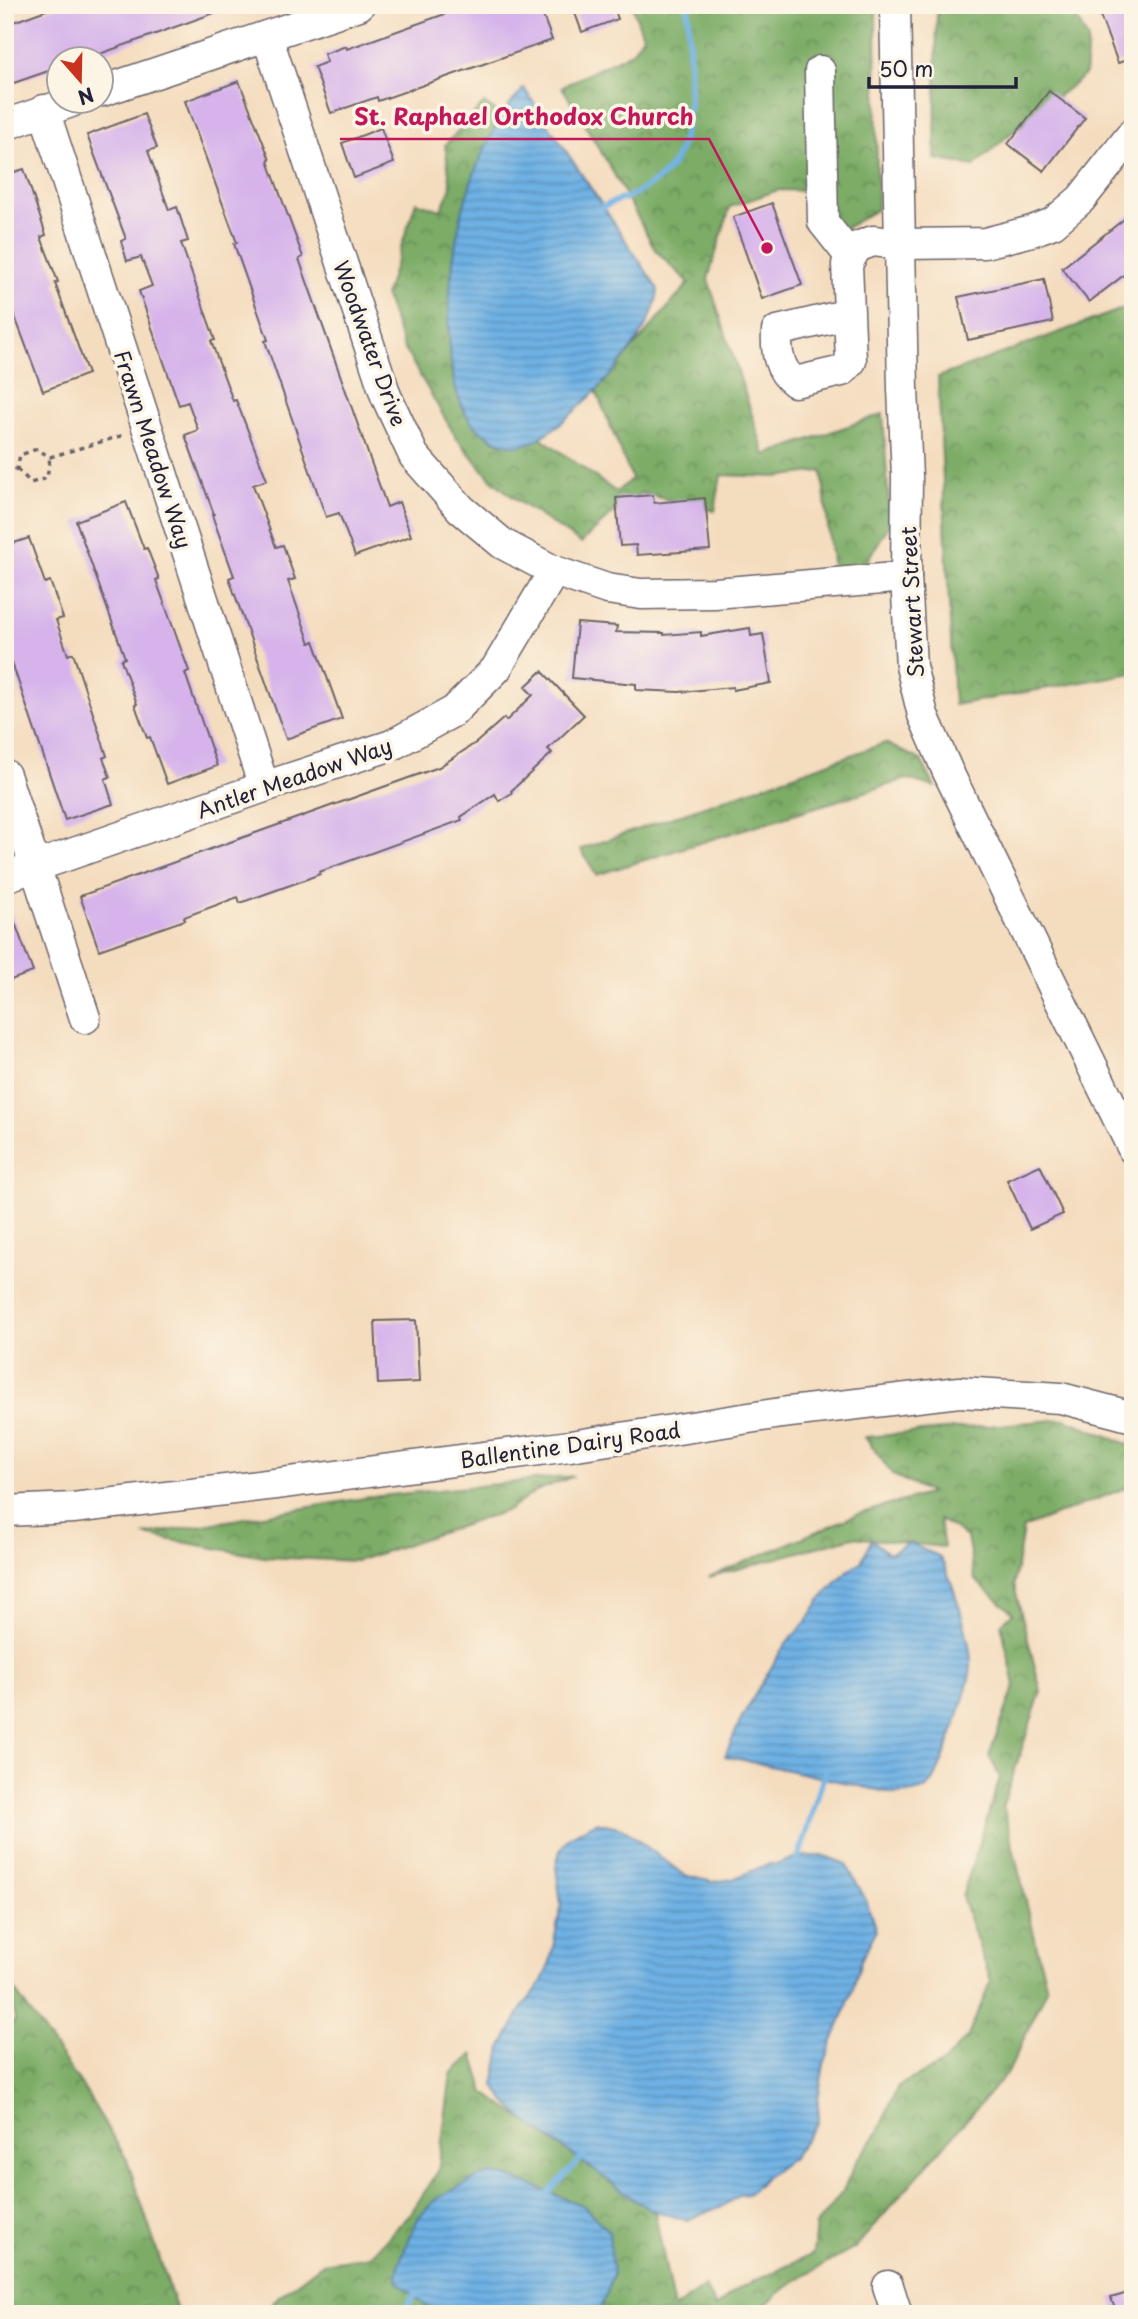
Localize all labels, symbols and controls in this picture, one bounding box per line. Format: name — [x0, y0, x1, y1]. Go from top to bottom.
north arrow — [46, 46, 116, 116]
scale bar — [869, 46, 1016, 90]
text: 50 m — [879, 52, 933, 84]
text: N — [74, 81, 98, 113]
callout: St. Raphael Orthodox Church — [340, 95, 709, 139]
text: St. Raphael Orthodox Church — [354, 98, 694, 133]
street label: Woodwater Drive — [326, 256, 416, 430]
street label: Frawn Meadow Way — [107, 346, 201, 552]
street label: Stewart Street — [891, 525, 931, 679]
street label: Antler Meadow Way — [192, 729, 396, 825]
street label: Ballentine Dairy Road — [458, 1413, 682, 1475]

